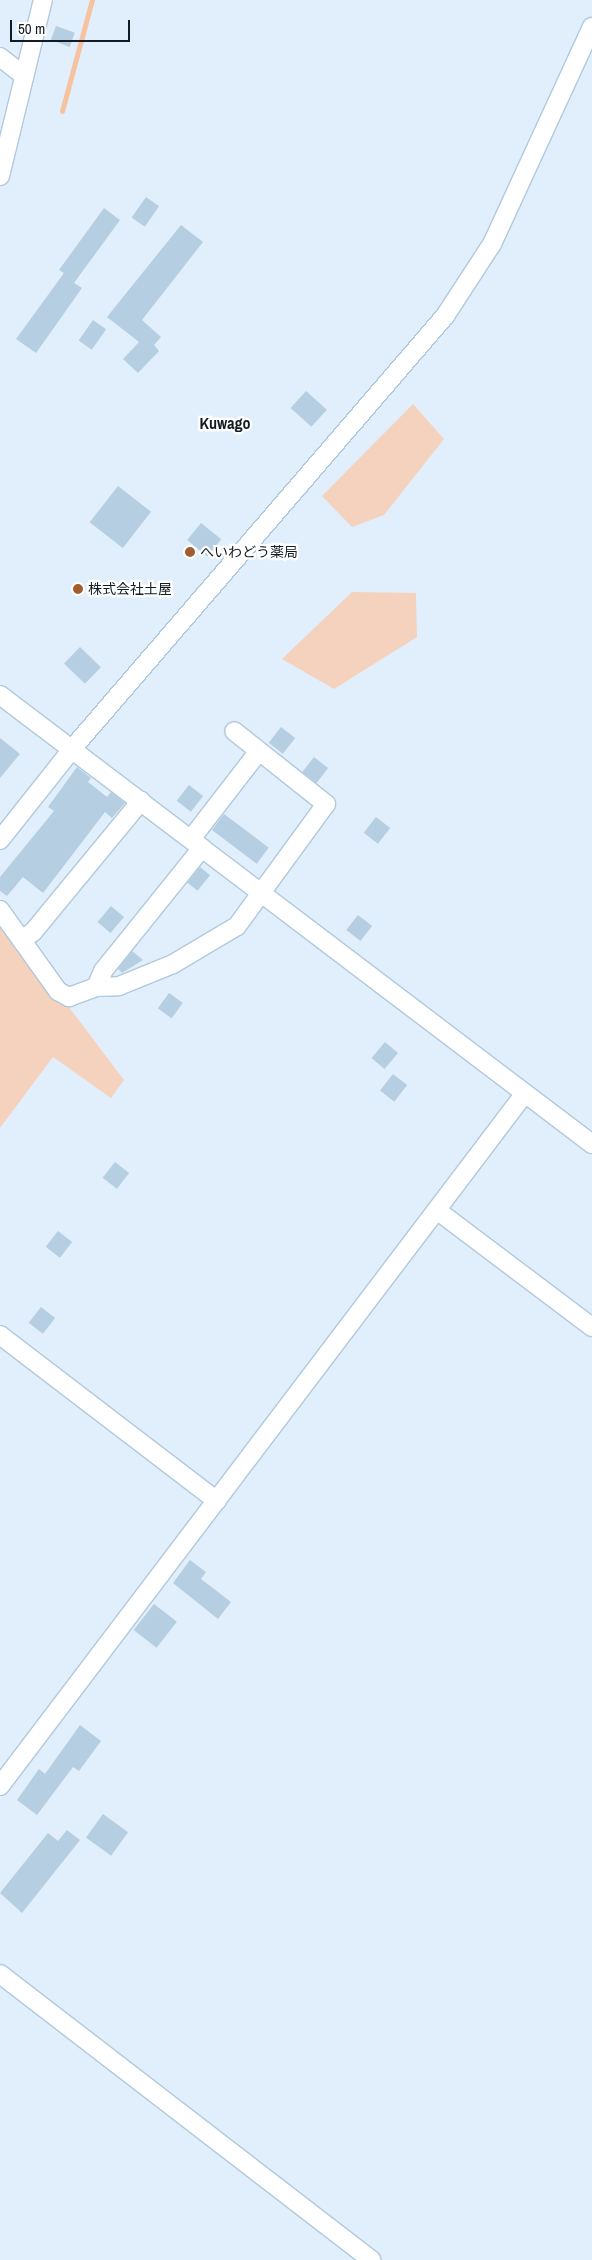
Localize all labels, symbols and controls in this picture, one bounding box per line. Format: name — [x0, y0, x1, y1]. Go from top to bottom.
scale bar — [12, 10, 132, 42]
text: 50 m — [18, 18, 45, 39]
district label: Kuwago — [199, 413, 251, 433]
place label: へいわどう薬局 — [200, 544, 298, 560]
marker: へいわどう薬局 — [184, 546, 196, 558]
place label: 株式会社土屋 — [88, 581, 172, 597]
marker: 株式会社土屋 — [72, 583, 84, 595]

